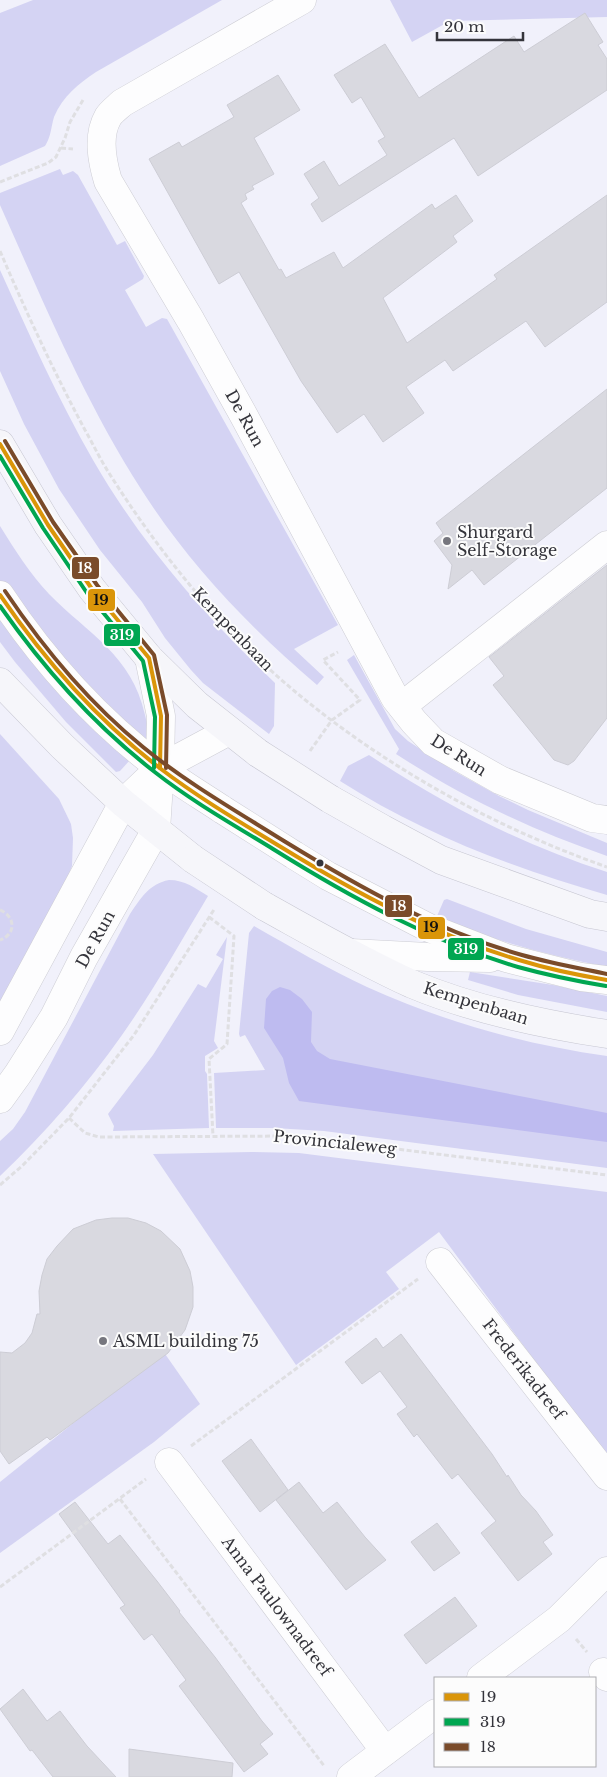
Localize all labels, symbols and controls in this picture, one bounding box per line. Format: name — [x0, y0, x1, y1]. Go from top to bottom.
scale bar — [437, 10, 523, 42]
text: 20 m — [444, 17, 484, 36]
street label: De Run — [221, 386, 269, 450]
place label: Shurgard Self-Storage — [457, 522, 557, 560]
marker: Shurgard Self-Storage — [441, 535, 453, 547]
line badge: 18 — [71, 556, 100, 580]
text: 18 — [78, 559, 93, 577]
street label: Kempenbaan — [188, 583, 278, 675]
line badge: 19 — [87, 588, 116, 612]
text: 19 — [93, 591, 109, 609]
line badge: 319 — [103, 623, 141, 647]
text: 319 — [110, 626, 134, 644]
street label: De Run — [427, 730, 491, 780]
unlabelled marker — [315, 858, 325, 868]
line badge: 18 — [384, 894, 413, 918]
text: 18 — [392, 897, 407, 915]
street label: De Run — [71, 907, 119, 971]
line badge: 19 — [417, 916, 446, 940]
text: 19 — [423, 918, 439, 936]
line badge: 319 — [447, 937, 485, 961]
text: 319 — [454, 940, 478, 958]
street label: Kempenbaan — [421, 978, 531, 1028]
street label: Provincialeweg — [272, 1126, 398, 1158]
street label: Frederikadreef — [479, 1315, 571, 1425]
place label: ASML building 75 — [112, 1331, 259, 1351]
marker: ASML building 75 — [97, 1335, 109, 1347]
street label: Anna Paulownadreef — [217, 1531, 338, 1682]
legend — [434, 1677, 597, 1767]
text: 19 — [480, 1687, 496, 1706]
text: 319 — [480, 1712, 506, 1731]
text: 18 — [480, 1737, 496, 1756]

